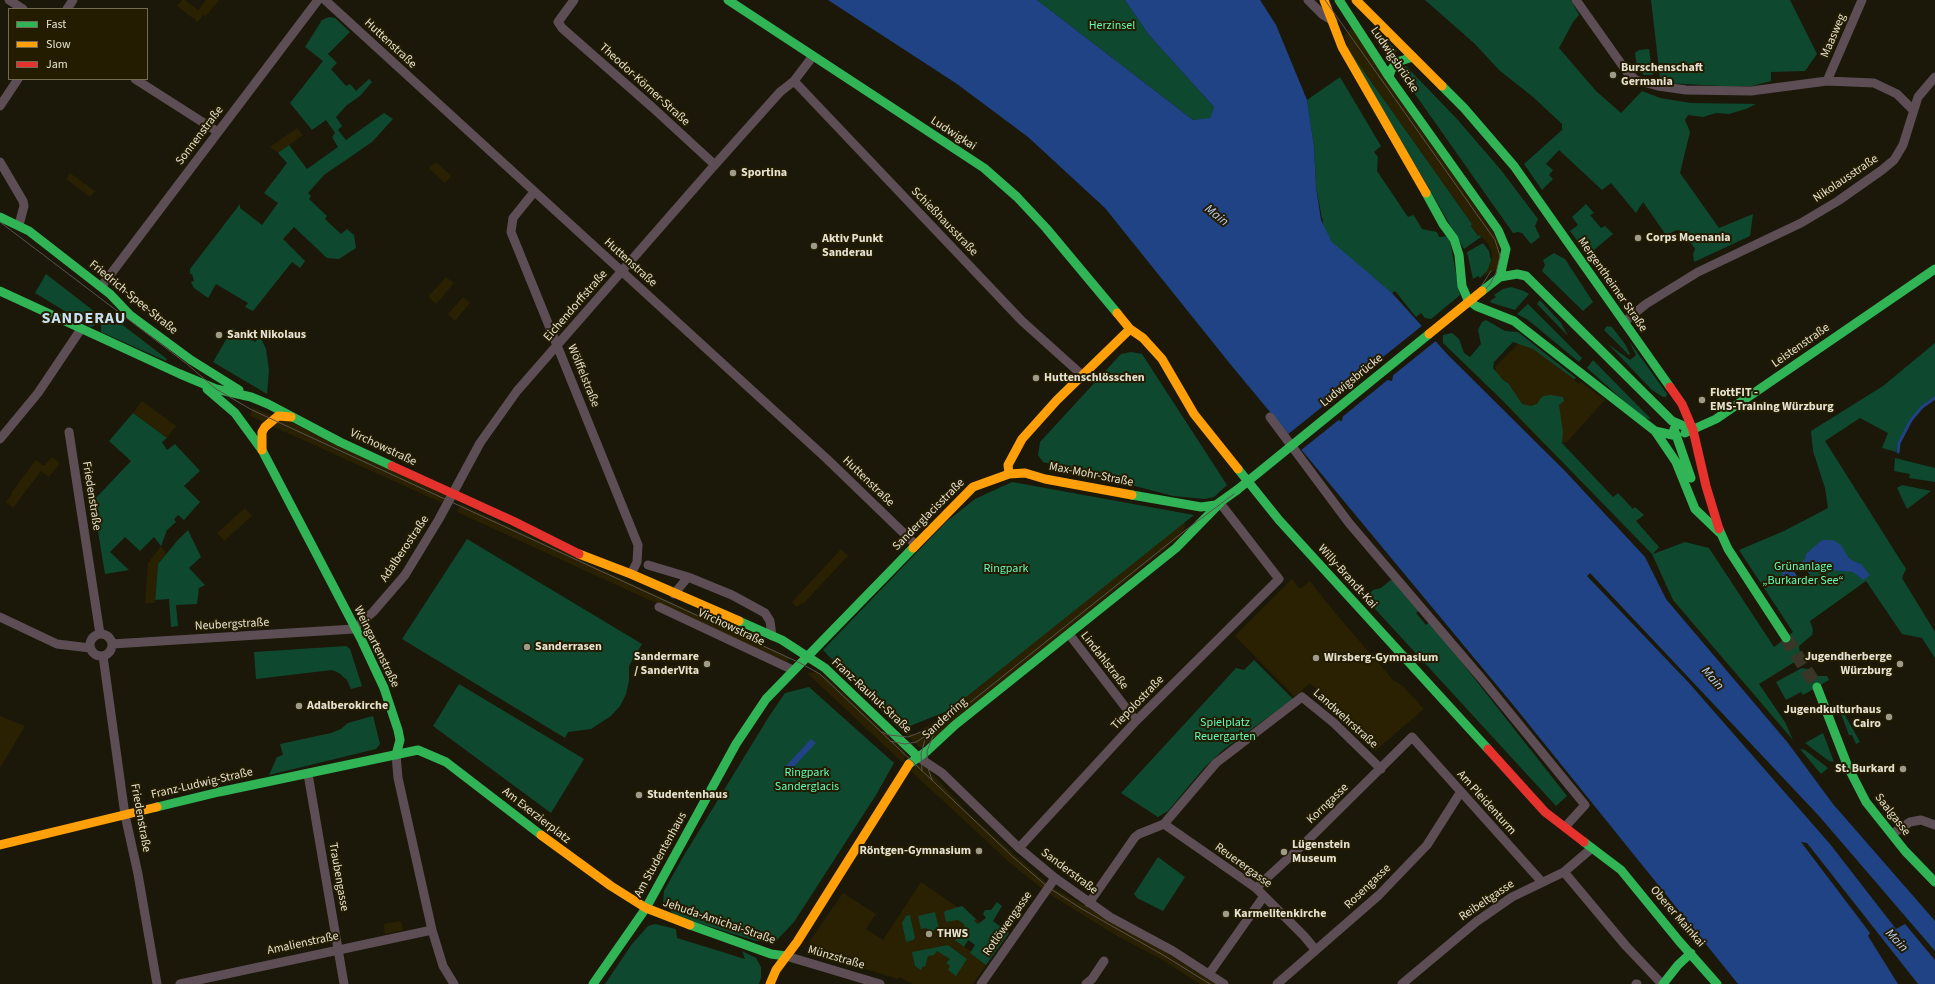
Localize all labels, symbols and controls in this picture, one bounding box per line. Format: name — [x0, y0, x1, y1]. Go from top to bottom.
legend — [8, 8, 148, 80]
street label: Maasweg — [1818, 12, 1850, 60]
text: Fast — [46, 16, 66, 33]
street label: Huttenstraße — [361, 16, 419, 72]
park label: Herzinsel — [1089, 19, 1135, 33]
street label: Ludwigsbrücke — [1367, 24, 1421, 96]
text: Slow — [46, 36, 71, 53]
street label: Theodor-Körner-Straße — [596, 41, 692, 129]
text: Jam — [46, 56, 68, 73]
place label: Burschenschaft Germania — [1621, 61, 1703, 89]
marker: Burschenschaft Germania — [1608, 70, 1618, 80]
street label: Sonnenstraße — [173, 104, 227, 168]
street label: Ludwigkai — [928, 114, 978, 154]
street label: Nikolausstraße — [1811, 152, 1881, 206]
place label: Sportina — [741, 166, 787, 180]
marker: Sportina — [728, 168, 738, 178]
street label: Schießhausstraße — [908, 185, 980, 259]
water label: Main — [1201, 202, 1231, 230]
place label: Corps Moenania — [1646, 231, 1731, 245]
place label: Aktiv Punkt Sanderau — [822, 232, 883, 260]
marker: Corps Moenania — [1633, 233, 1643, 243]
street label: Huttenstraße — [601, 235, 659, 291]
street label: Mergentheimer Straße — [1574, 235, 1650, 335]
marker: Aktiv Punkt Sanderau — [809, 241, 819, 251]
street label: Friedrich-Spee-Straße — [86, 258, 180, 338]
street label: Eichendorffstraße — [541, 267, 611, 345]
district label: SANDERAU — [42, 309, 126, 329]
street label: Leistenstraße — [1769, 321, 1833, 371]
place label: Sankt Nikolaus — [227, 328, 306, 342]
marker: Sankt Nikolaus — [214, 330, 224, 340]
street label: Wölffelstraße — [564, 342, 602, 410]
street label: Ludwigsbrücke — [1318, 351, 1386, 411]
place label: Huttenschlösschen — [1044, 371, 1145, 385]
marker: Huttenschlösschen — [1031, 373, 1041, 383]
place label: FlottFIT - EMS-Training Würzburg — [1710, 386, 1834, 414]
marker: FlottFIT - EMS-Training Würzburg — [1697, 395, 1707, 405]
street label: Virchowstraße — [347, 426, 419, 470]
street label: Huttenstraße — [839, 454, 897, 510]
street label: Max-Mohr-Straße — [1048, 460, 1134, 490]
street label: Friedenstraße — [78, 461, 104, 531]
street label: Sanderglacisstraße — [890, 476, 968, 554]
street label: Adalberostraße — [377, 513, 433, 585]
street label: Willy-Brandt-Kai — [1314, 542, 1380, 612]
park label: Grünanlage „Burkarder See“ — [1762, 560, 1844, 588]
park label: Ringpark — [983, 562, 1029, 576]
street label: Weingartenstraße — [350, 604, 402, 690]
street label: Virchowstraße — [695, 606, 767, 650]
street label: Neubergstraße — [194, 616, 270, 634]
street label: Lindahlstraße — [1077, 629, 1131, 693]
place label: Sanderrasen — [535, 640, 602, 654]
marker: Sanderrasen — [522, 642, 532, 652]
place label: Sandermare / SanderVita — [634, 650, 699, 678]
place label: Jugendherberge Würzburg — [1805, 650, 1892, 678]
place label: Wirsberg-Gymnasium — [1324, 651, 1438, 665]
marker: Wirsberg-Gymnasium — [1311, 653, 1321, 663]
street label: Franz-Rauhut-Straße — [828, 655, 914, 737]
marker: Sandermare / SanderVita — [702, 659, 712, 669]
marker: Jugendherberge Würzburg — [1895, 659, 1905, 669]
water label: Main — [1698, 664, 1726, 694]
street label: Tiepolostraße — [1109, 673, 1167, 733]
street label: Landwehrstraße — [1310, 686, 1380, 752]
street label: Sanderring — [920, 695, 970, 743]
place label: Adalberokirche — [307, 699, 388, 713]
marker: Adalberokirche — [294, 701, 304, 711]
place label: Jugendkulturhaus Cairo — [1784, 703, 1881, 731]
marker: Jugendkulturhaus Cairo — [1884, 712, 1894, 722]
park label: Spielplatz Reuergarten — [1194, 716, 1256, 744]
place label: St. Burkard — [1835, 762, 1895, 776]
marker: St. Burkard — [1898, 764, 1908, 774]
street label: Franz-Ludwig-Straße — [150, 765, 254, 803]
park label: Ringpark Sanderglacis — [775, 766, 839, 794]
street label: Am Pleidenturm — [1453, 768, 1519, 838]
street label: Korngasse — [1304, 781, 1352, 827]
street label: Friedenstraße — [127, 782, 153, 854]
street label: Am Exerzierplatz — [499, 785, 573, 847]
place label: Studentenhaus — [647, 788, 727, 802]
marker: Studentenhaus — [634, 790, 644, 800]
street label: Saalgasse — [1871, 791, 1913, 839]
street label: Am Studentenhaus — [632, 810, 690, 900]
place label: Lügenstein Museum — [1292, 838, 1350, 866]
street label: Reuerergasse — [1212, 840, 1274, 892]
street label: Traubengasse — [325, 842, 351, 912]
place label: Röntgen-Gymnasium — [859, 844, 971, 858]
marker: Röntgen-Gymnasium — [974, 846, 984, 856]
street label: Sanderstraße — [1038, 846, 1100, 898]
marker: Lügenstein Museum — [1279, 847, 1289, 857]
street label: Rosengasse — [1342, 861, 1394, 913]
street label: Reibeltgasse — [1457, 877, 1517, 925]
street label: Oberer Mainkai — [1647, 884, 1707, 950]
street label: Rotlöwengasse — [980, 889, 1036, 959]
street label: Jehuda-Amichai-Straße — [661, 896, 777, 948]
place label: Karmelitenkirche — [1234, 907, 1326, 921]
marker: Karmelitenkirche — [1221, 909, 1231, 919]
water label: Main — [1881, 926, 1911, 956]
place label: THWS — [937, 927, 968, 941]
street label: Amalienstraße — [266, 929, 340, 959]
marker: THWS — [924, 929, 934, 939]
street label: Münzstraße — [806, 943, 866, 973]

